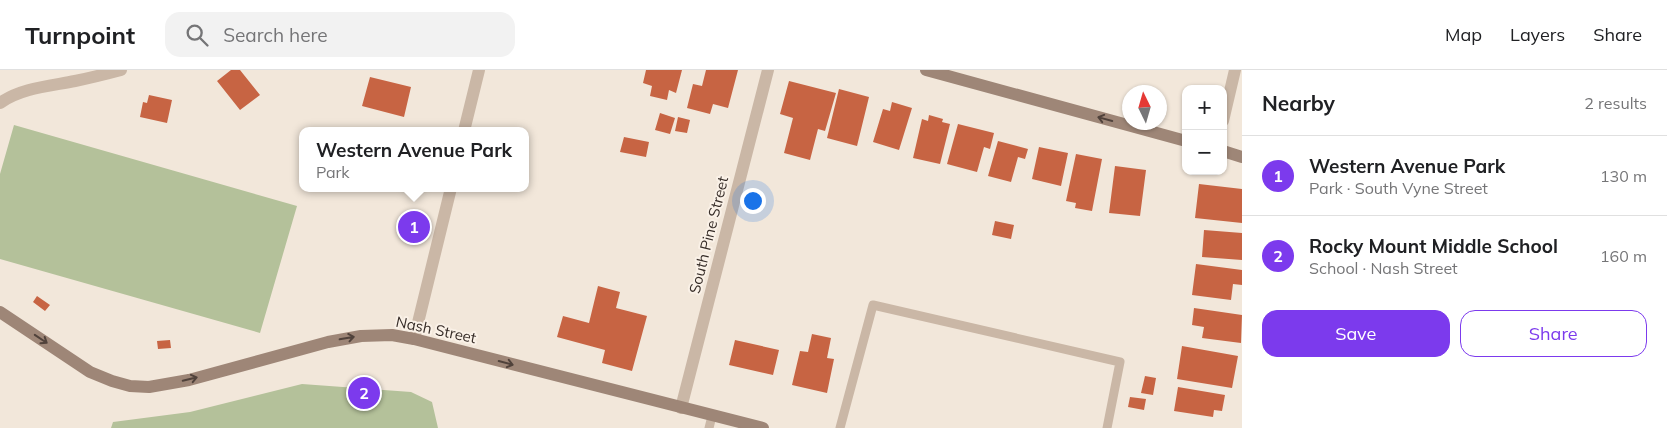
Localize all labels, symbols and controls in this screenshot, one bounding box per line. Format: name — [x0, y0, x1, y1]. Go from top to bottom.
search box — [165, 12, 515, 57]
text: Turnpoint — [25, 20, 135, 50]
icon: search — [183, 21, 211, 49]
text: Search here — [223, 23, 328, 47]
text: Map — [1445, 23, 1482, 46]
text: Layers — [1510, 23, 1565, 46]
text: Share — [1593, 23, 1642, 46]
north arrow — [1122, 85, 1167, 130]
map controls — [1182, 85, 1227, 175]
button: + — [1182, 85, 1227, 130]
text: Nearby — [1262, 90, 1335, 116]
text: 2 results — [1584, 93, 1647, 113]
one-way arrow — [1097, 114, 1113, 123]
popup — [299, 127, 529, 192]
button: − — [1182, 130, 1227, 175]
text: Western Avenue Park — [316, 138, 512, 162]
text: Western Avenue Park — [1309, 154, 1505, 178]
text: Park — [316, 162, 350, 182]
text: 1 — [1273, 166, 1283, 186]
text: 130 m — [1600, 166, 1647, 186]
street label: South Pine Street — [685, 174, 732, 295]
text: Park · South Vyne Street — [1309, 178, 1488, 198]
your location — [740, 188, 766, 214]
pin: 1 — [398, 208, 430, 246]
text: Rocky Mount Middle School — [1309, 234, 1558, 258]
text: 2 — [1273, 246, 1283, 266]
text: 160 m — [1600, 246, 1647, 266]
text: School · Nash Street — [1309, 258, 1458, 278]
button: Save — [1262, 310, 1450, 357]
button: Share — [1460, 310, 1647, 357]
street label: Nash Street — [394, 312, 478, 347]
one-way arrow — [339, 333, 355, 343]
one-way arrow — [33, 334, 47, 344]
one-way arrow — [498, 358, 514, 368]
one-way arrow — [182, 374, 198, 384]
pin: 2 — [348, 374, 380, 412]

